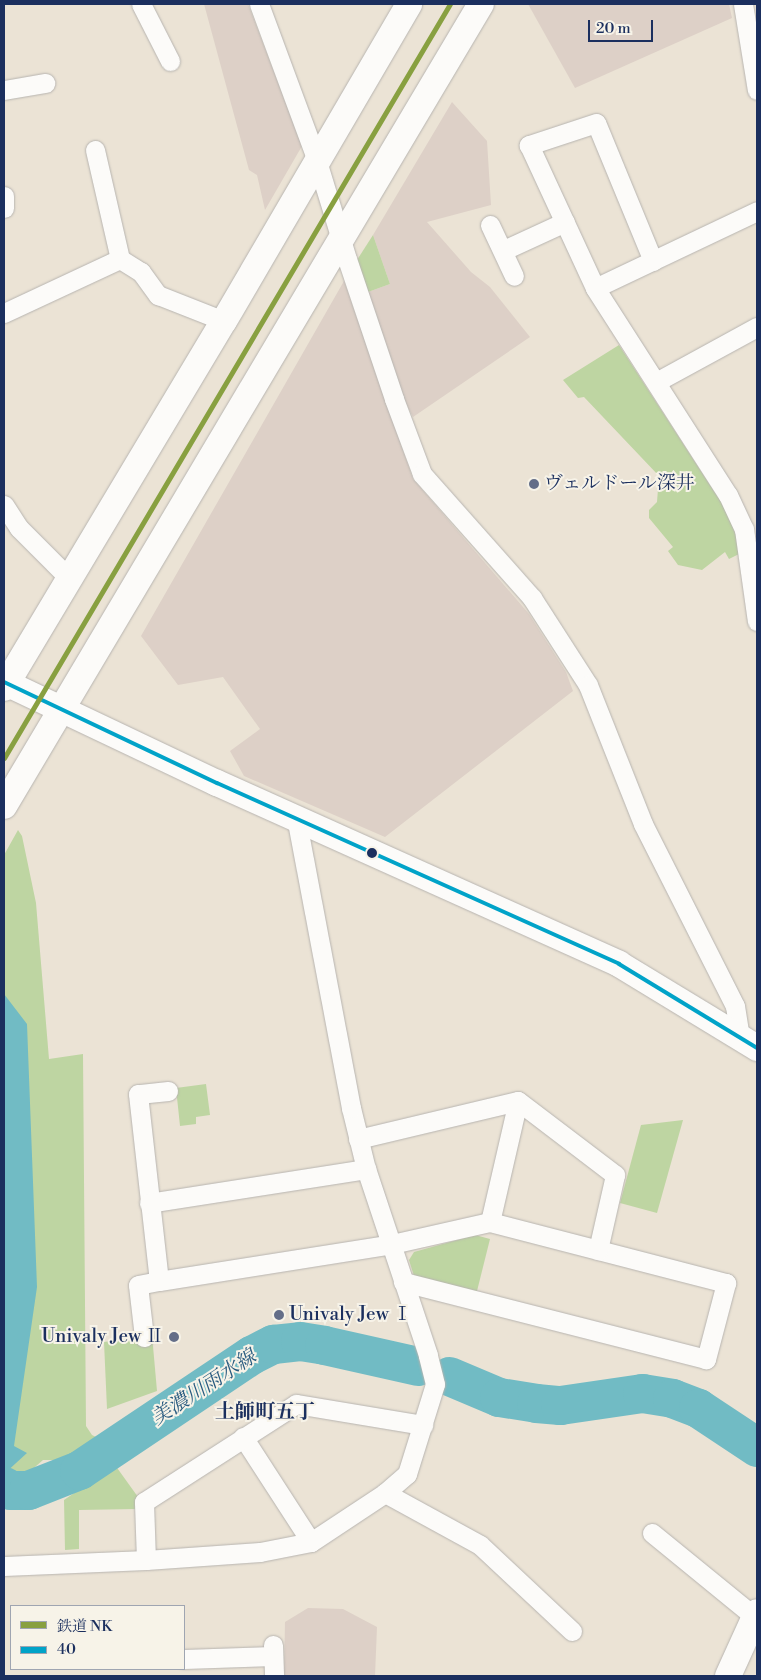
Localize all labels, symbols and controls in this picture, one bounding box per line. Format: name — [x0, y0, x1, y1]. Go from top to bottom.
scale bar — [591, 10, 656, 42]
text: 20 m — [596, 19, 631, 38]
place label: ヴェルドール深井 — [544, 473, 696, 495]
marker: ヴェルドール深井 — [528, 478, 540, 490]
unlabelled marker — [367, 848, 377, 858]
place label: Univaly Jew Ⅰ — [289, 1304, 412, 1326]
marker: Univaly Jew Ⅰ — [273, 1309, 285, 1321]
place label: Univaly Jew Ⅱ — [41, 1326, 164, 1348]
marker: Univaly Jew Ⅱ — [168, 1331, 180, 1343]
water label: 美濃川雨水線 — [147, 1345, 261, 1431]
district label: 土師町五丁 — [215, 1400, 315, 1424]
legend — [10, 1605, 185, 1670]
text: 鉄道 NK — [57, 1617, 112, 1636]
text: 40 — [57, 1640, 76, 1659]

